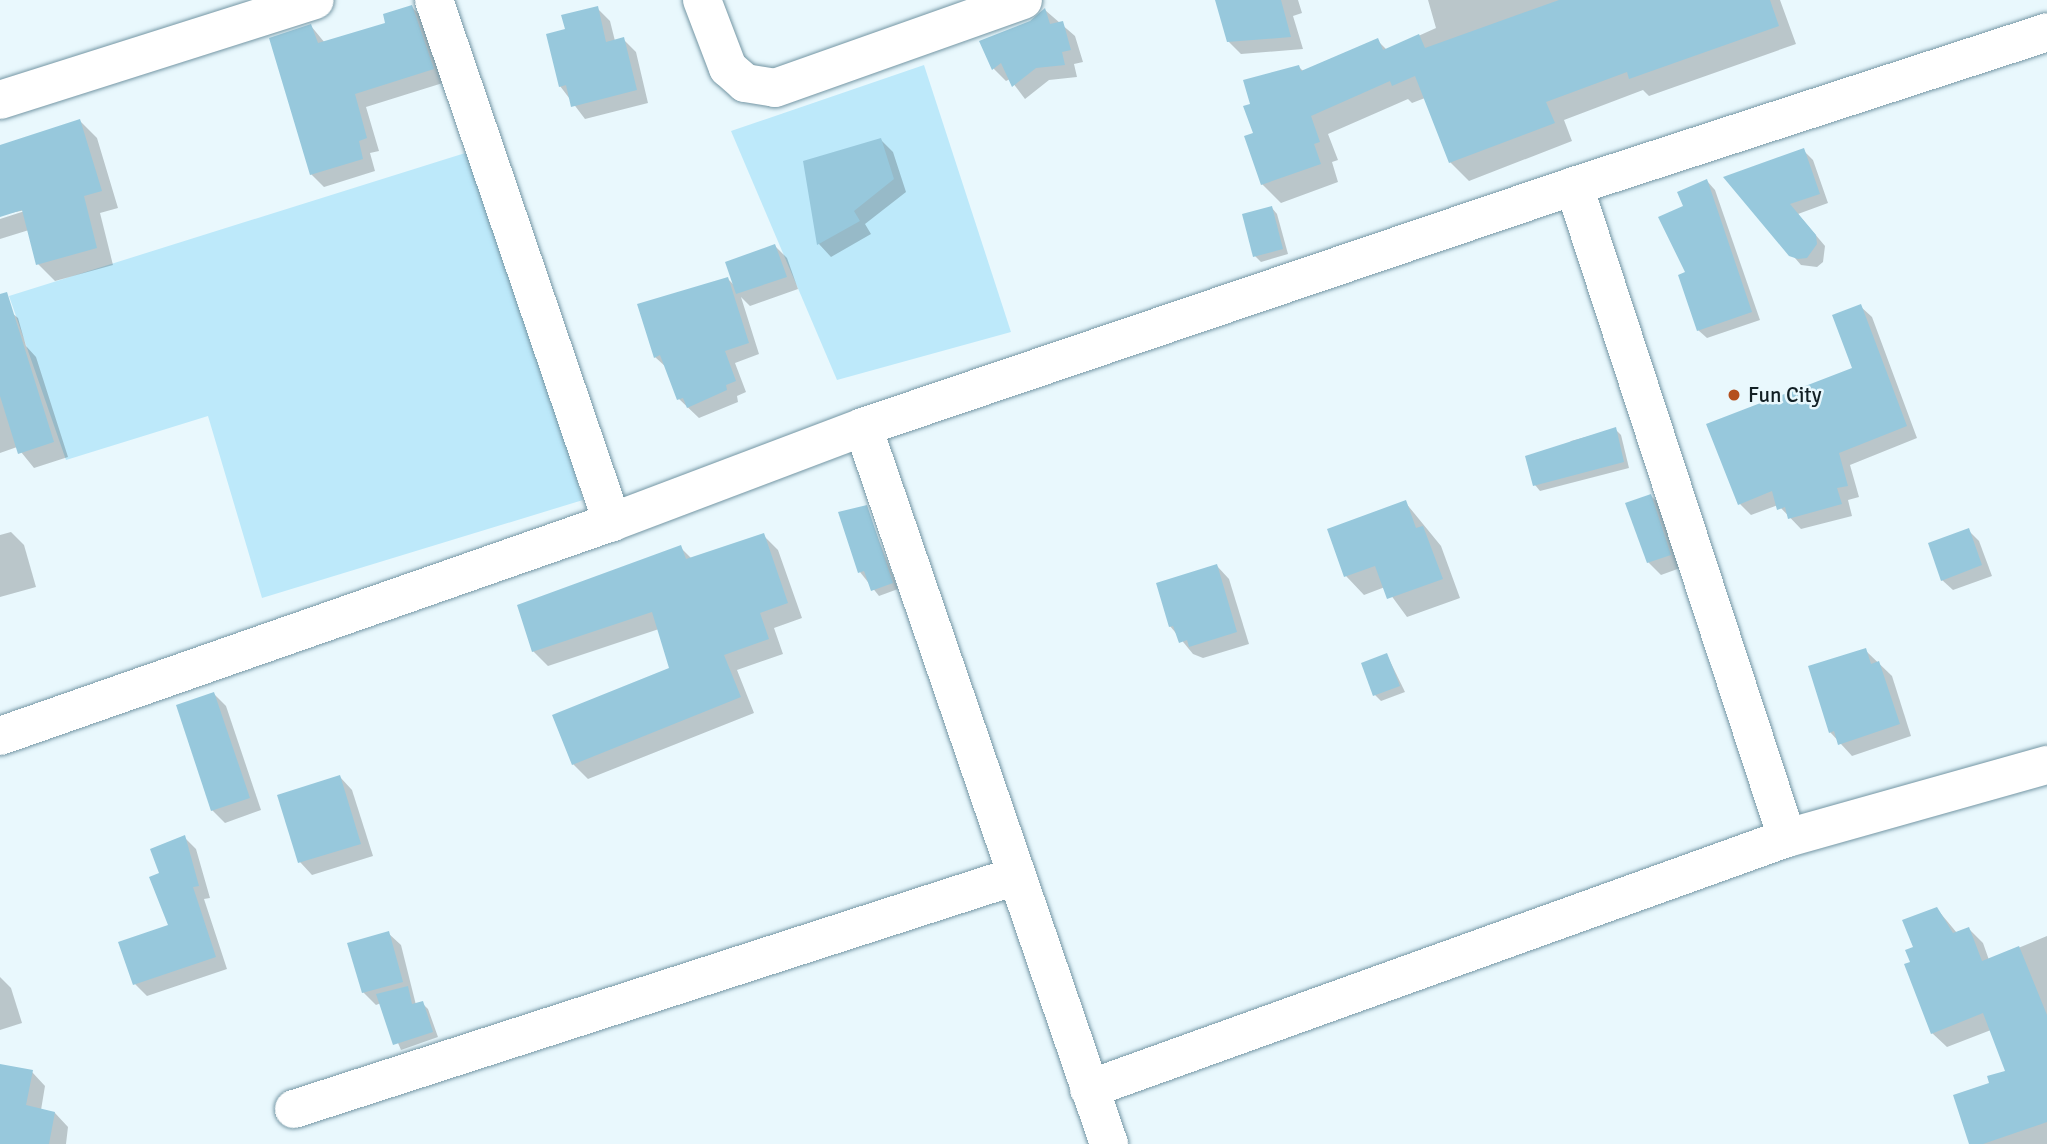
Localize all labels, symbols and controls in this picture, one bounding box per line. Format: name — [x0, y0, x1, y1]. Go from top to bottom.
place label: Fun City — [1748, 382, 1821, 408]
marker: Fun City — [1726, 387, 1742, 403]

